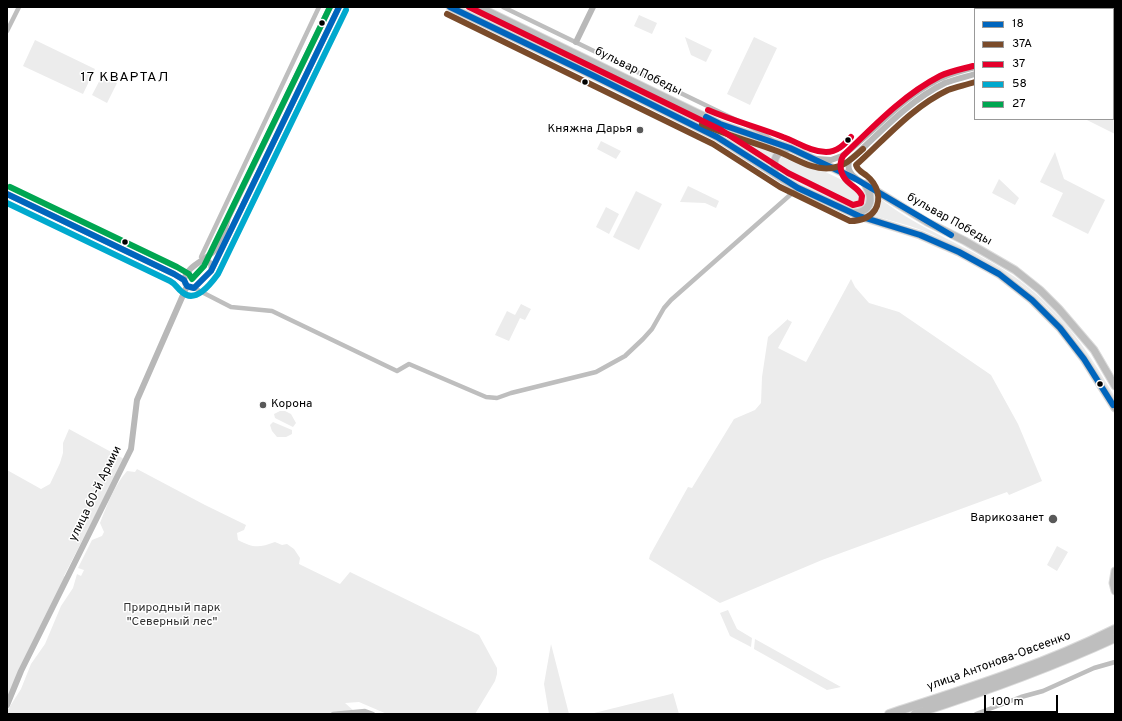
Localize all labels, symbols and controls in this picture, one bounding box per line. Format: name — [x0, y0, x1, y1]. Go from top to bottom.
legend — [974, 8, 1114, 120]
text: 18 — [1012, 16, 1024, 32]
unlabelled marker — [317, 18, 327, 28]
text: 37А — [1012, 36, 1032, 52]
street label: бульвар Победы — [592, 45, 684, 99]
text: 37 — [1012, 56, 1025, 72]
district label: 17 КВАРТАЛ — [81, 70, 169, 86]
text: 58 — [1012, 76, 1027, 92]
unlabelled marker — [580, 77, 590, 87]
text: 27 — [1012, 96, 1026, 112]
place label: Княжна Дарья — [547, 123, 632, 137]
marker: Княжна Дарья — [635, 125, 645, 135]
unlabelled marker — [843, 135, 853, 145]
street label: бульвар Победы — [904, 191, 994, 249]
unlabelled marker — [120, 237, 130, 247]
unlabelled marker — [1095, 379, 1105, 389]
place label: Корона — [271, 398, 312, 412]
marker: Корона — [258, 400, 268, 410]
street label: улица 60-й Армии — [67, 444, 125, 544]
place label: Варикозанет — [970, 512, 1044, 526]
marker: Варикозанет — [1047, 513, 1059, 525]
park label: Природный парк "Северный лес" — [123, 602, 221, 630]
street label: улица Антонова-Овсеенко — [925, 629, 1073, 695]
scale bar — [986, 687, 1060, 713]
text: 100 m — [991, 694, 1024, 710]

